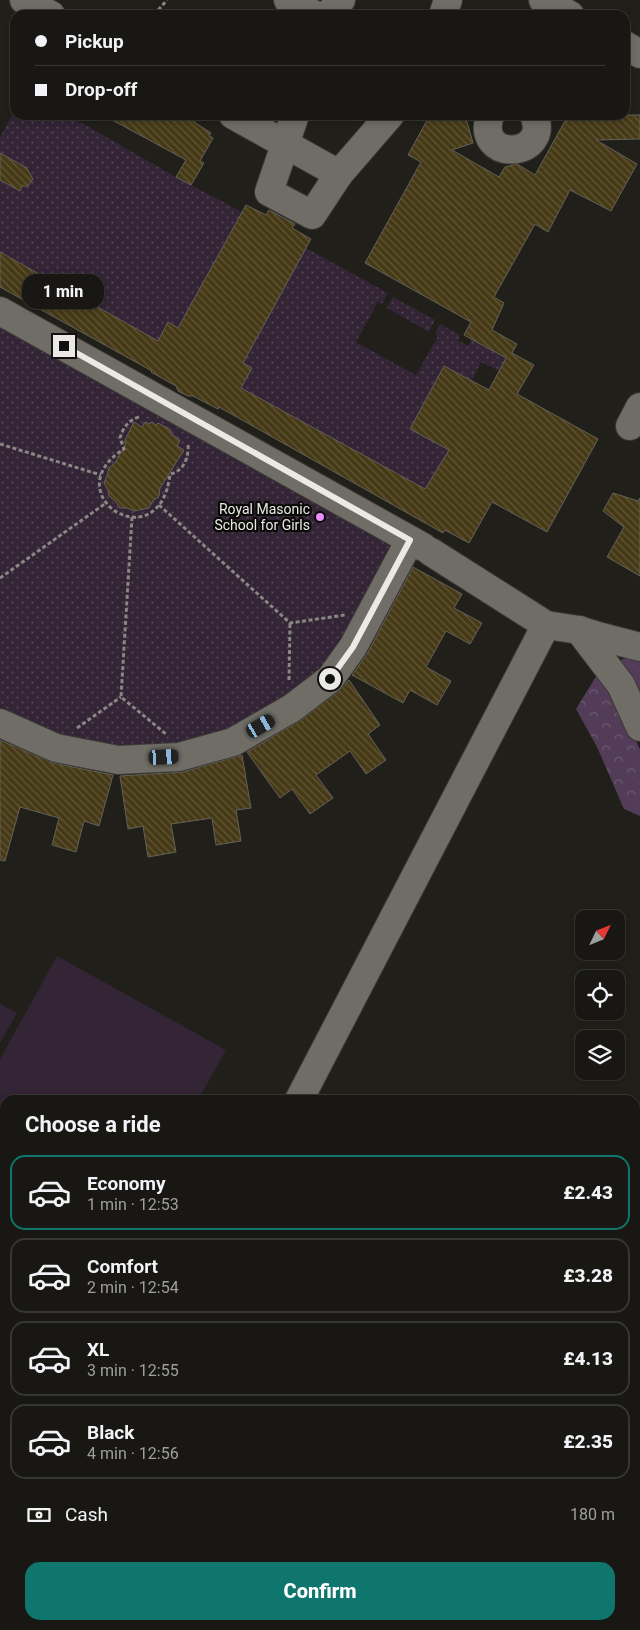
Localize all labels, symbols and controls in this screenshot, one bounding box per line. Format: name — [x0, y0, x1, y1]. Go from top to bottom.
text: Pickup — [65, 30, 124, 53]
text: Drop-off — [65, 78, 137, 101]
callout: 1 min — [23, 274, 105, 308]
text: 1 min — [43, 282, 83, 301]
route end — [53, 335, 75, 357]
place label: Royal Masonic School for Girls — [214, 501, 310, 533]
marker: Royal Masonic School for Girls — [314, 511, 326, 523]
route start — [319, 668, 341, 690]
car — [244, 712, 277, 740]
car — [148, 749, 179, 765]
north arrow — [575, 910, 625, 960]
map controls — [575, 910, 625, 1080]
button: locate — [575, 970, 625, 1020]
button: layers — [575, 1030, 625, 1080]
text: Choose a ride — [25, 1112, 161, 1137]
icon: car — [27, 1170, 72, 1215]
text: Economy — [87, 1172, 166, 1195]
text: £2.43 — [563, 1181, 613, 1204]
text: 1 min · 12:53 — [87, 1195, 179, 1214]
icon: car — [27, 1253, 72, 1298]
text: Comfort — [87, 1255, 158, 1278]
text: £3.28 — [563, 1264, 613, 1287]
text: 2 min · 12:54 — [87, 1278, 179, 1297]
icon: car — [27, 1336, 72, 1381]
text: XL — [87, 1338, 109, 1361]
text: £4.13 — [563, 1347, 613, 1370]
text: 3 min · 12:55 — [87, 1361, 179, 1380]
icon: car — [27, 1419, 72, 1464]
text: Black — [87, 1421, 134, 1444]
text: £2.35 — [563, 1430, 613, 1453]
text: 4 min · 12:56 — [87, 1444, 179, 1463]
icon: cash — [25, 1501, 53, 1529]
text: Cash — [65, 1503, 108, 1526]
text: 180 m — [570, 1505, 615, 1524]
button: Confirm — [25, 1562, 615, 1620]

